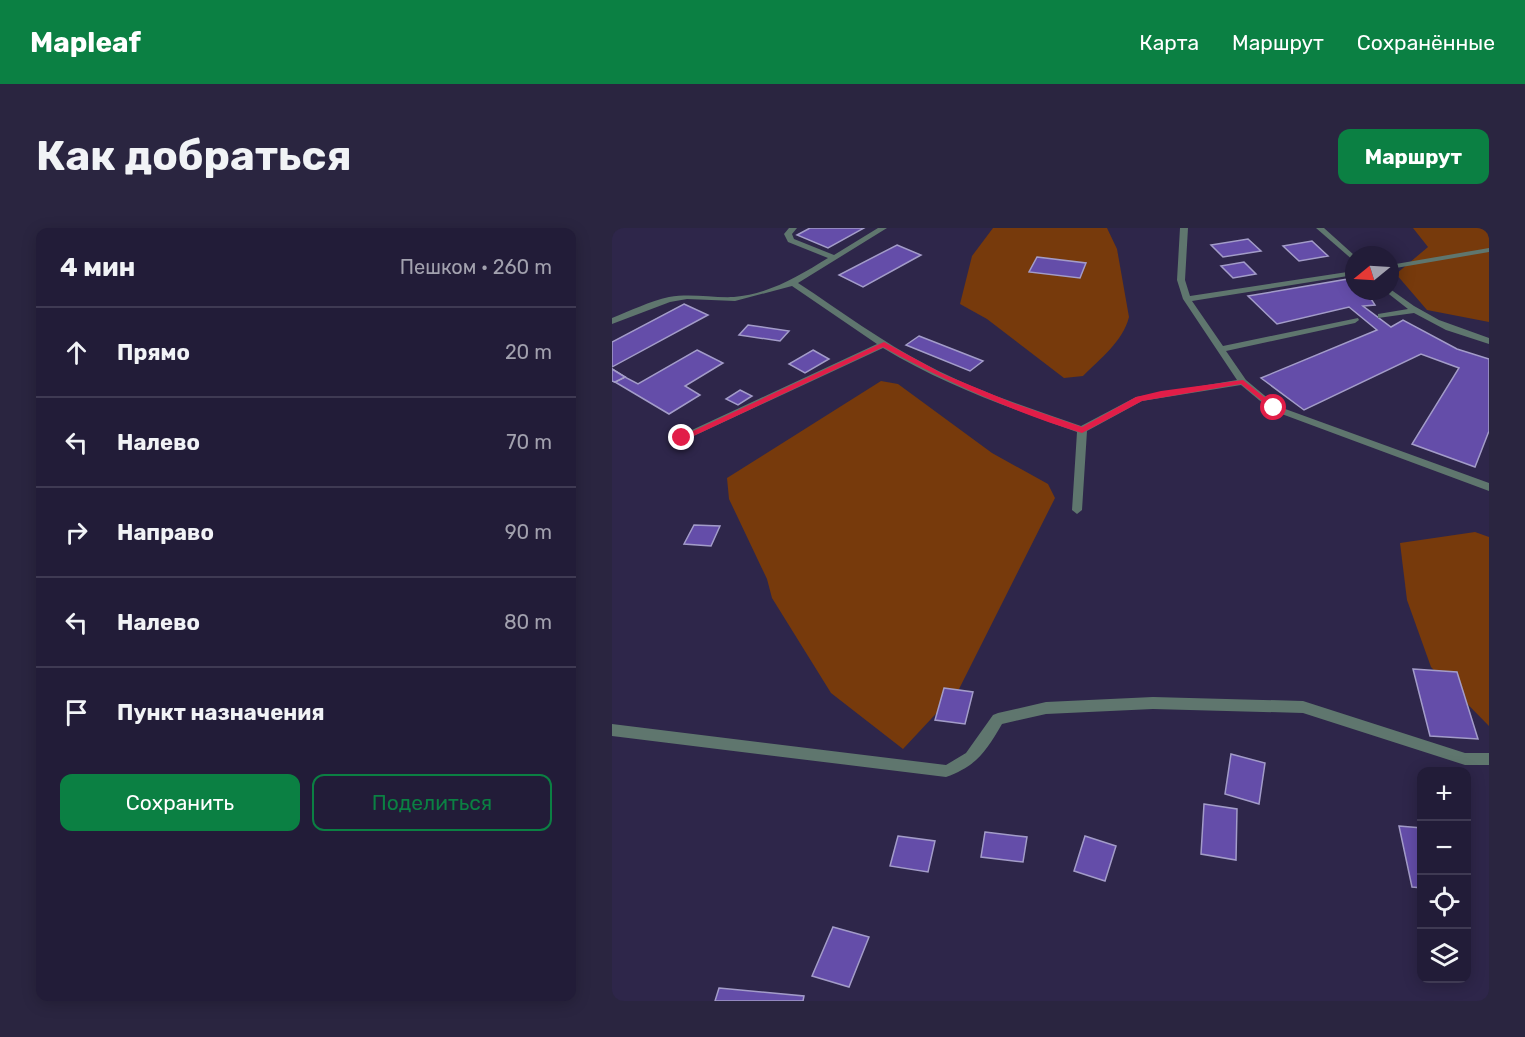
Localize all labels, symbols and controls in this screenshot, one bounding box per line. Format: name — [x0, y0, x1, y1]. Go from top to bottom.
text: Mapleaf — [30, 26, 141, 59]
text: Карта — [1139, 30, 1199, 55]
text: Маршрут — [1232, 30, 1324, 55]
text: Сохранённые — [1357, 30, 1495, 55]
button: Маршрут — [1338, 129, 1489, 184]
text: Как добраться — [36, 131, 352, 181]
north arrow — [1345, 246, 1399, 300]
text: 4 мин — [60, 252, 135, 283]
text: Пешком · 260 m — [400, 255, 552, 279]
icon: ahead — [60, 336, 93, 369]
text: Прямо — [117, 339, 190, 366]
text: 20 m — [505, 340, 552, 364]
route start — [1260, 394, 1286, 420]
route end — [668, 424, 694, 450]
icon: left — [60, 426, 93, 459]
text: Налево — [117, 429, 200, 456]
text: 70 m — [506, 430, 552, 454]
icon: right — [60, 516, 93, 549]
text: Направо — [117, 519, 214, 546]
text: 90 m — [505, 520, 552, 544]
icon: left — [60, 606, 93, 639]
text: Налево — [117, 609, 200, 636]
text: 80 m — [504, 610, 552, 634]
icon: arrive — [60, 696, 93, 729]
text: Пункт назначения — [117, 699, 325, 726]
map controls — [1417, 767, 1471, 983]
button: + — [1417, 767, 1471, 821]
button: Сохранить — [60, 774, 300, 831]
button: Поделиться — [312, 774, 552, 831]
button: − — [1417, 821, 1471, 875]
button: locate — [1417, 875, 1471, 929]
button: layers — [1417, 929, 1471, 983]

